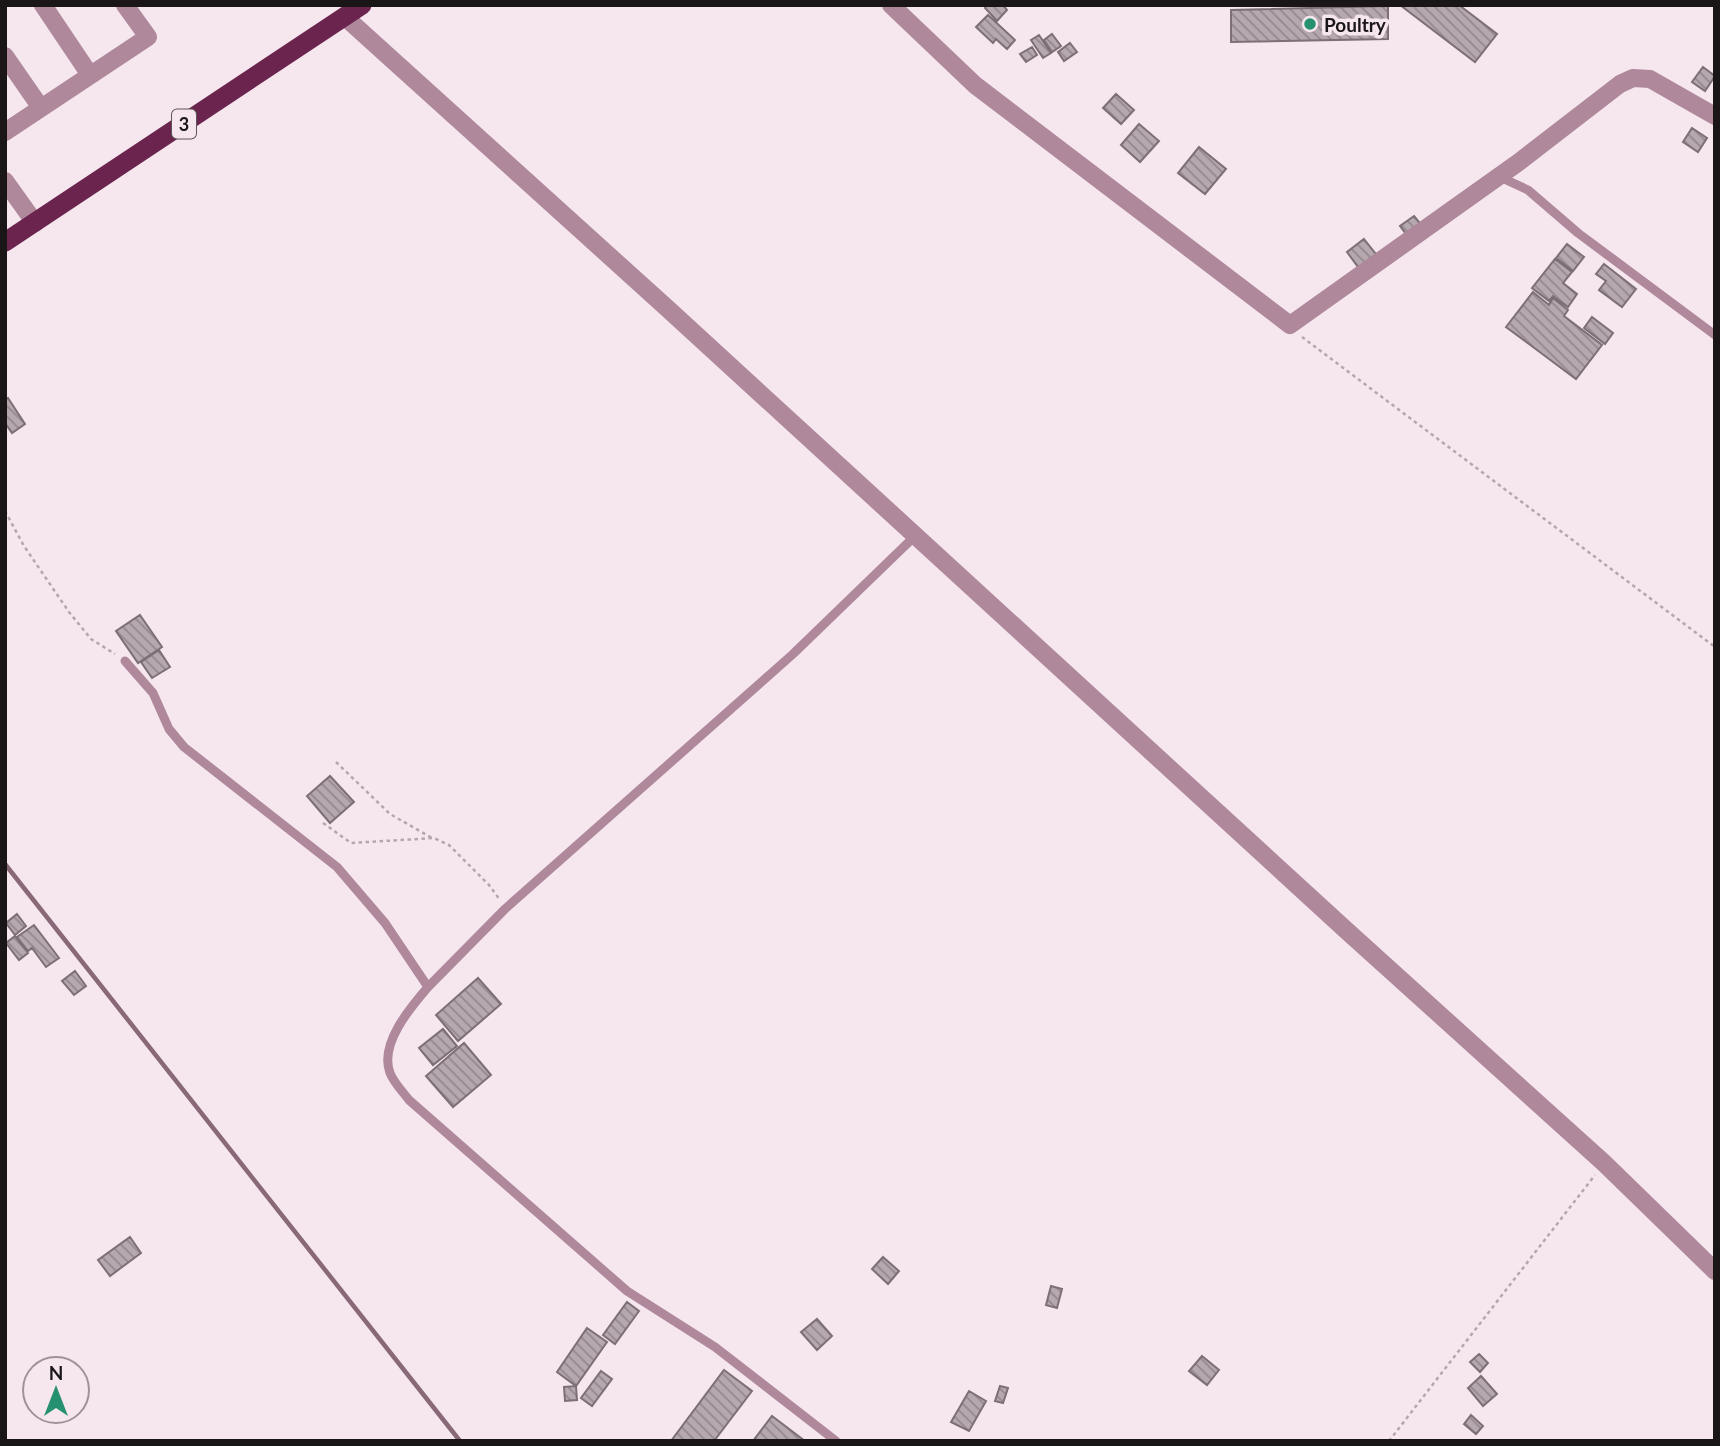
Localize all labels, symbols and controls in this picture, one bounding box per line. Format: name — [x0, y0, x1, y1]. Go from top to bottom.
place label: Poultry — [1324, 13, 1387, 36]
marker: Poultry — [1302, 16, 1318, 32]
road number: 3 — [172, 110, 196, 139]
north arrow — [21, 1355, 91, 1425]
text: N — [49, 1361, 63, 1384]

